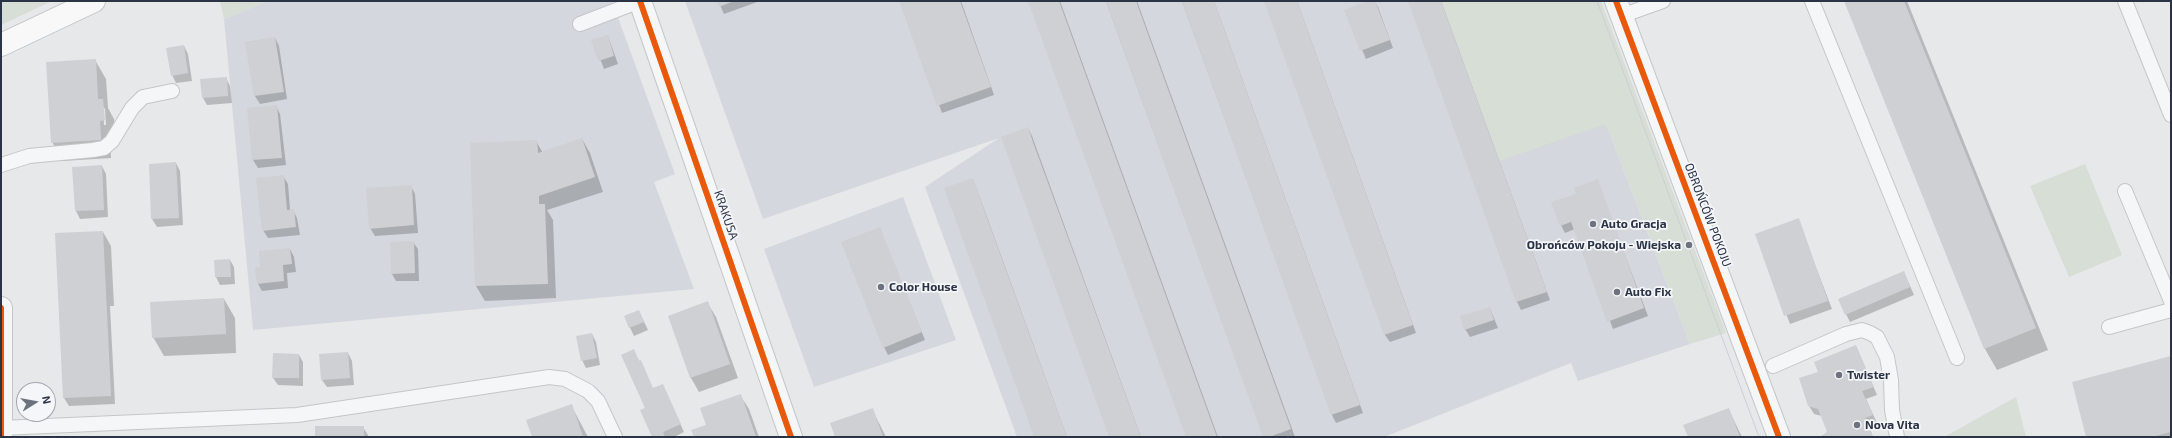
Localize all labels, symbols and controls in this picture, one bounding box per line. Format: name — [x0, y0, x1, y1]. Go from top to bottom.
street label: OBROŃCÓW POKOJU — [1682, 161, 1734, 269]
street label: KRAKUSA — [711, 188, 741, 242]
place label: Auto Gracja — [1601, 217, 1667, 231]
marker: Auto Gracja — [1588, 219, 1598, 229]
place label: Obrońców Pokoju - Wiejska — [1527, 238, 1681, 252]
marker: Obrońców Pokoju - Wiejska — [1684, 240, 1694, 250]
place label: Color House — [889, 280, 957, 294]
marker: Color House — [876, 282, 886, 292]
place label: Auto Fix — [1625, 285, 1671, 299]
marker: Auto Fix — [1612, 287, 1622, 297]
place label: Twister — [1847, 368, 1890, 382]
marker: Twister — [1834, 370, 1844, 380]
north arrow — [16, 382, 56, 422]
text: N — [40, 395, 54, 405]
place label: Nova Vita — [1865, 418, 1920, 432]
marker: Nova Vita — [1852, 420, 1862, 430]

